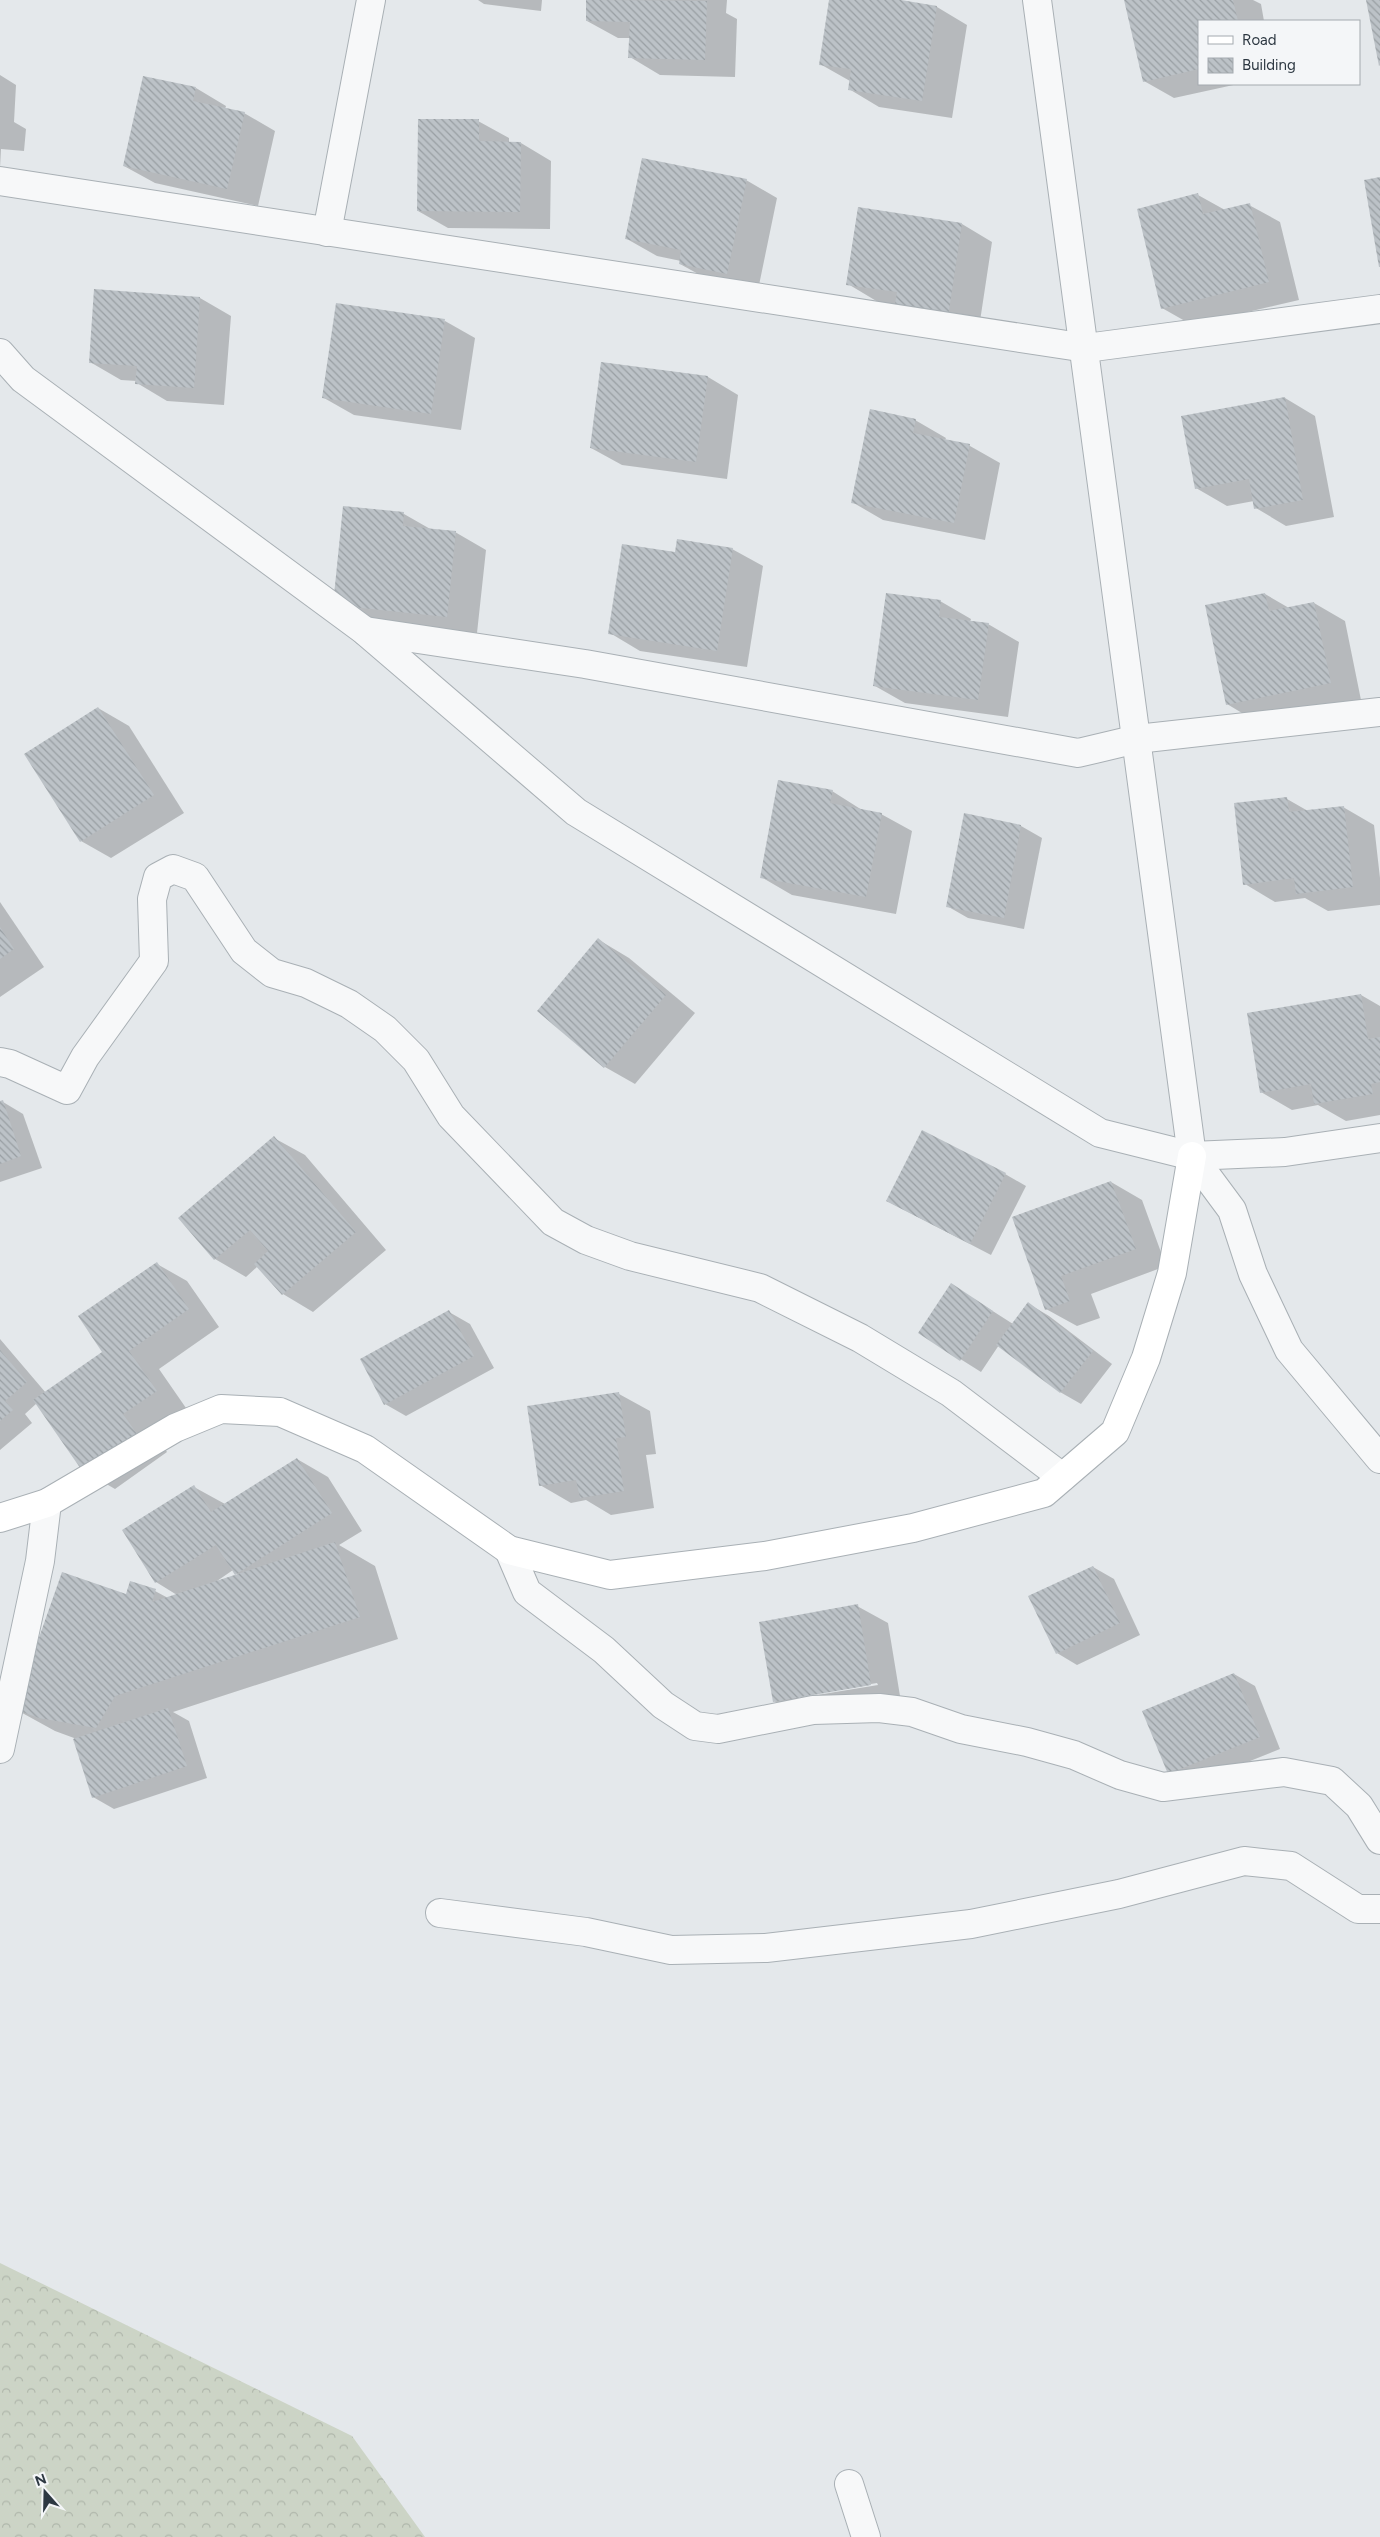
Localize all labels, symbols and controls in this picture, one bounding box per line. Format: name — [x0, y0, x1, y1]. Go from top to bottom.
legend — [1198, 20, 1360, 85]
text: Road — [1242, 31, 1277, 49]
text: Building — [1242, 56, 1296, 74]
north arrow — [20, 2467, 70, 2517]
text: N — [33, 2470, 49, 2490]

